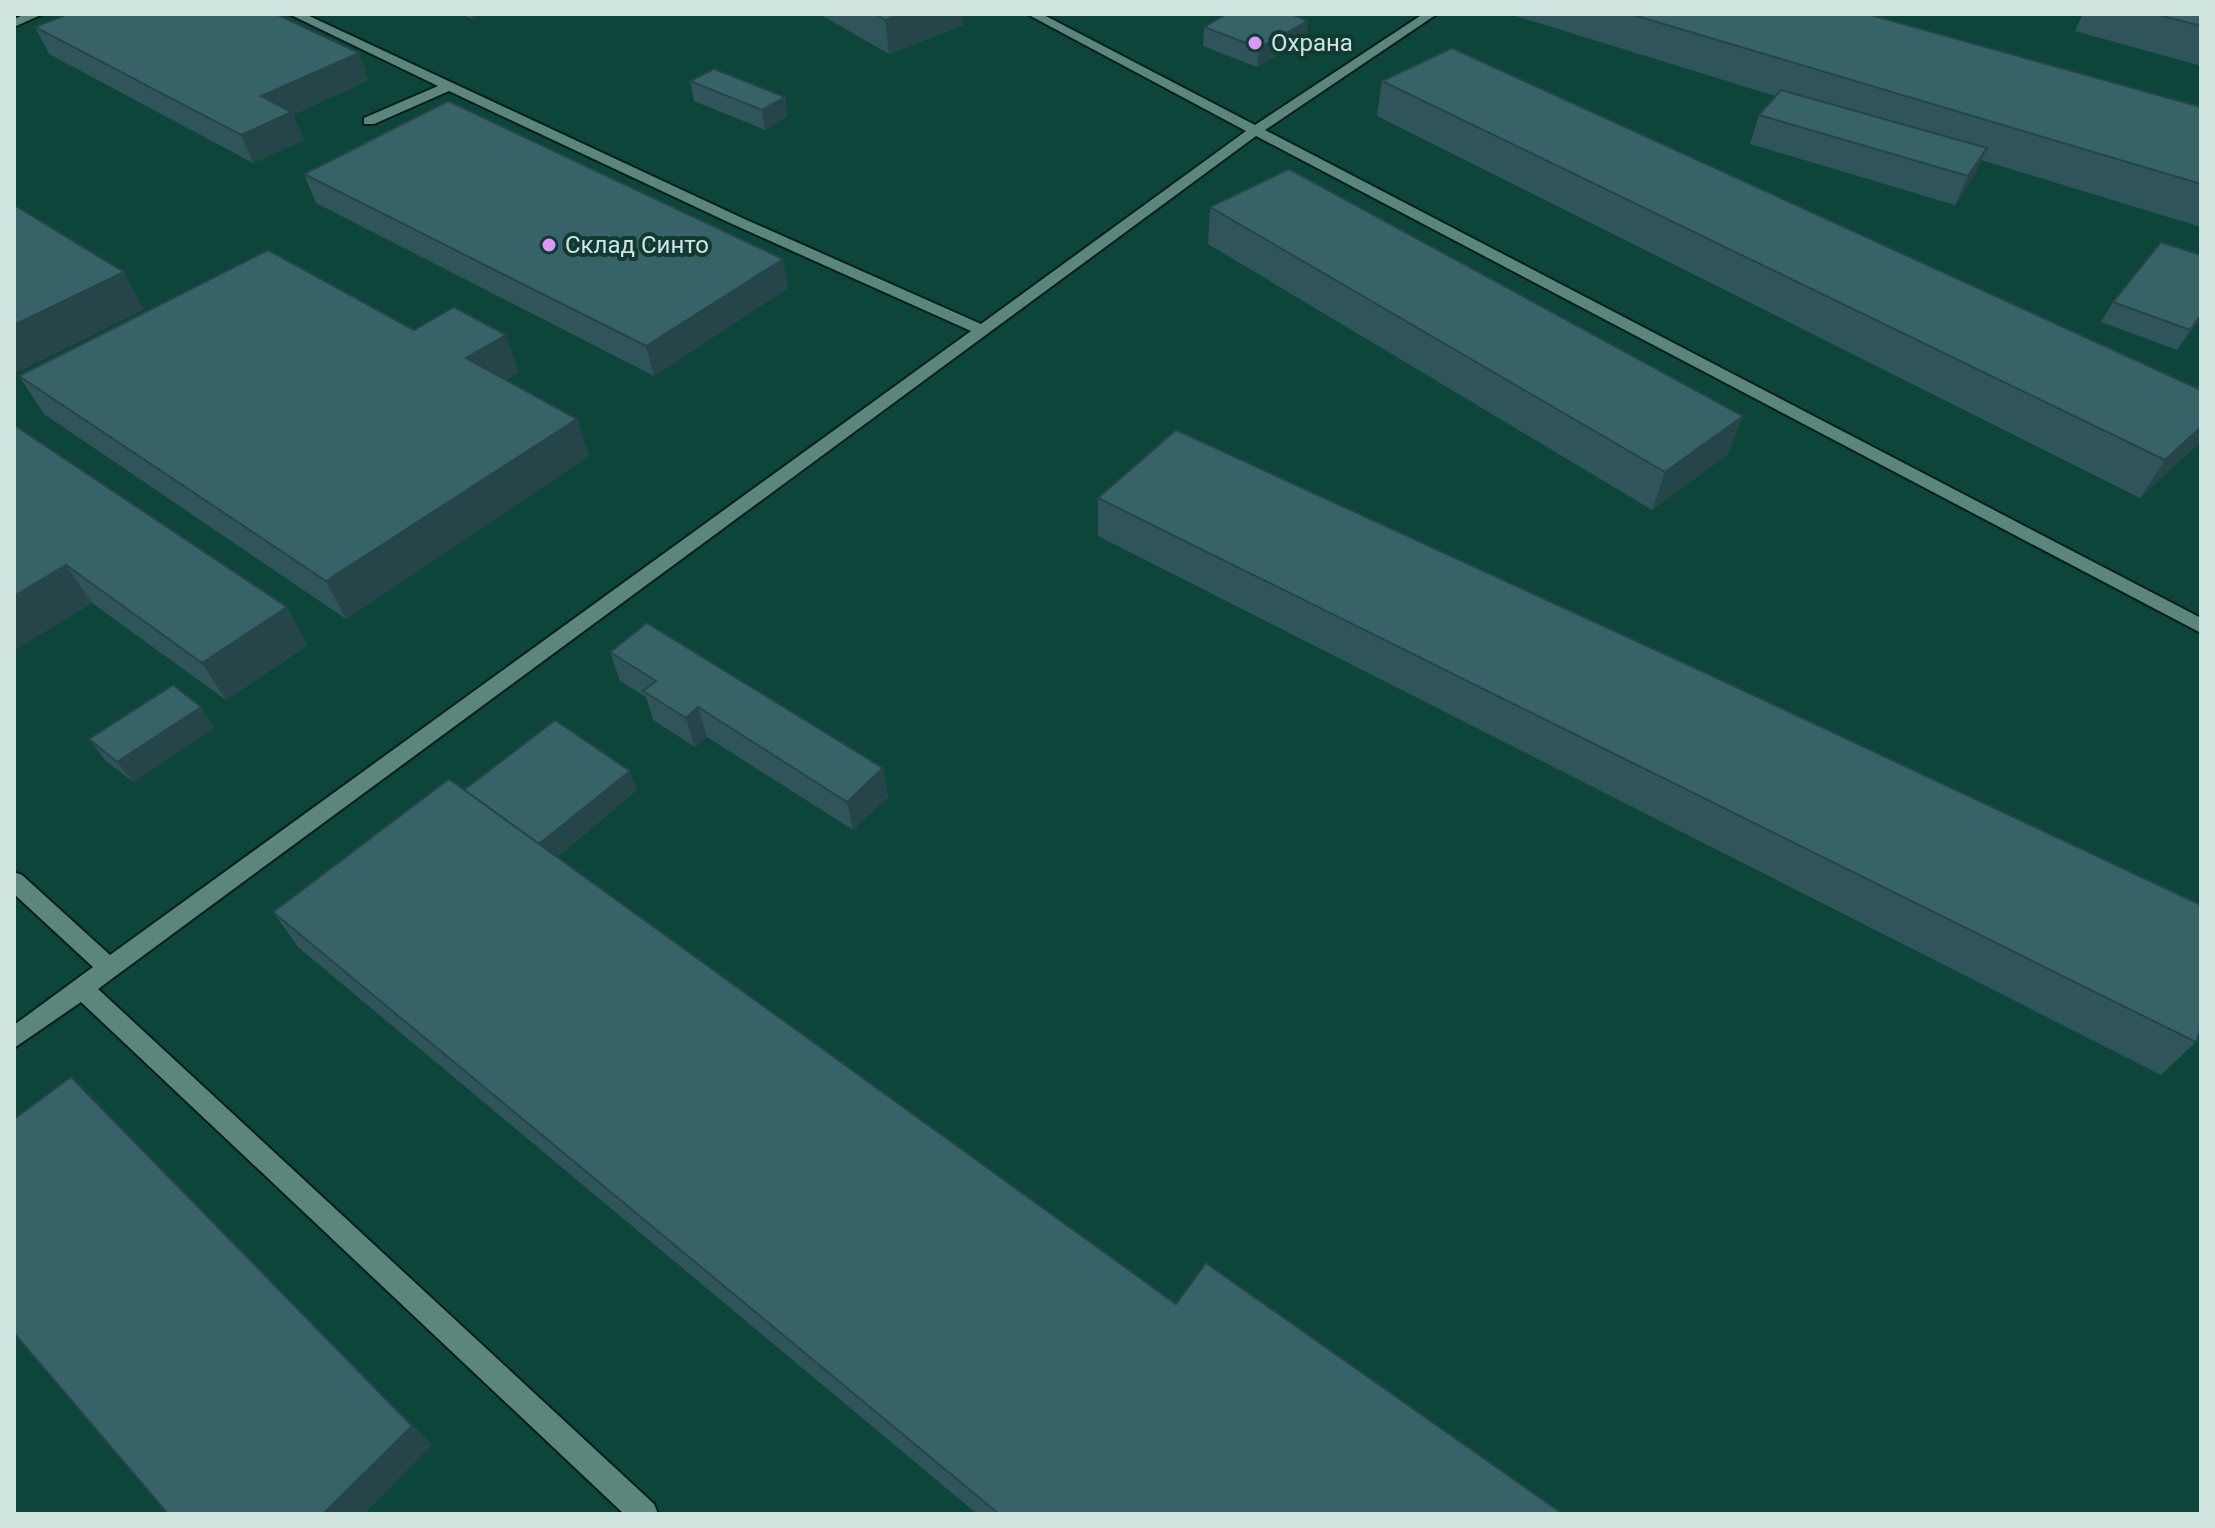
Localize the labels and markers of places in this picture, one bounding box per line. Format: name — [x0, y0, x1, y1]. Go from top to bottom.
place label: Охрана — [1271, 29, 1353, 57]
marker: Охрана — [1246, 34, 1264, 52]
place label: Склад Синто — [565, 231, 709, 259]
marker: Склад Синто — [540, 236, 558, 254]

